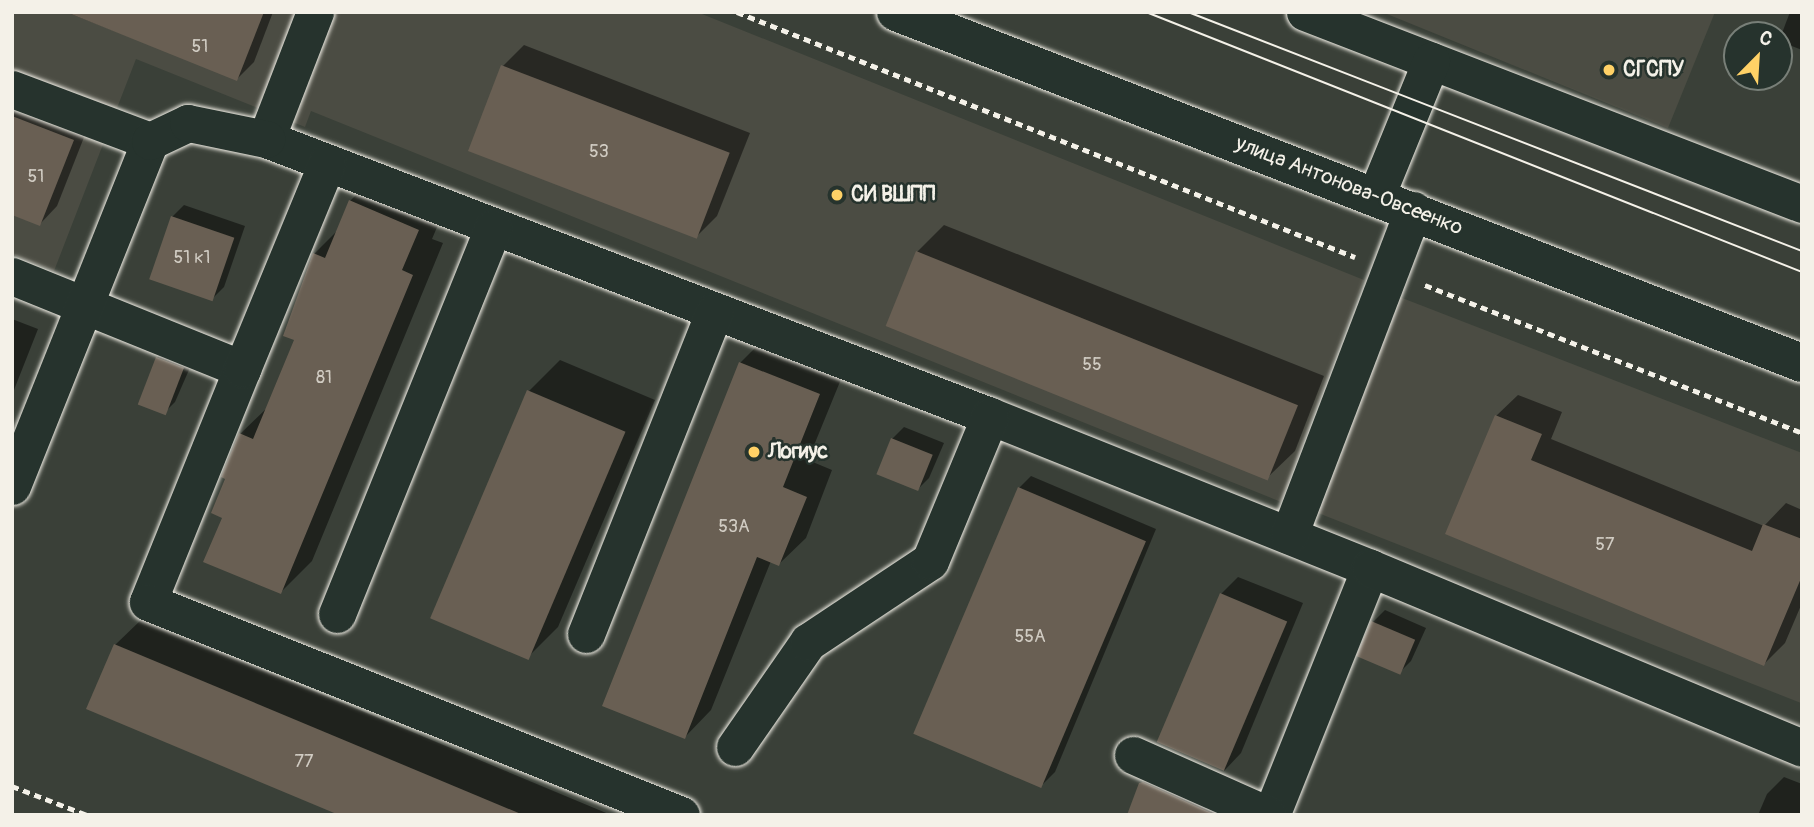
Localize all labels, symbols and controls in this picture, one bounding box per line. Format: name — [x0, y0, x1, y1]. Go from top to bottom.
north arrow — [1723, 21, 1793, 91]
text: С — [1755, 25, 1776, 52]
house number: 51 — [192, 36, 208, 58]
place label: СГСПУ — [1623, 57, 1684, 83]
marker: СГСПУ — [1601, 62, 1617, 78]
street label: улица Антонова-Овсеенко — [1232, 131, 1466, 241]
house number: 53 — [589, 141, 609, 163]
house number: 51 — [28, 166, 44, 188]
place label: СИ ВШПП — [851, 182, 935, 208]
marker: СИ ВШПП — [829, 187, 845, 203]
house number: 51 к1 — [173, 247, 211, 269]
house number: 55 — [1082, 354, 1102, 376]
house number: 81 — [316, 367, 332, 389]
place label: Логиус — [768, 439, 828, 465]
marker: Логиус — [746, 444, 762, 460]
house number: 53А — [718, 516, 750, 538]
house number: 57 — [1595, 534, 1615, 556]
house number: 55А — [1014, 626, 1046, 648]
house number: 77 — [294, 751, 314, 773]

